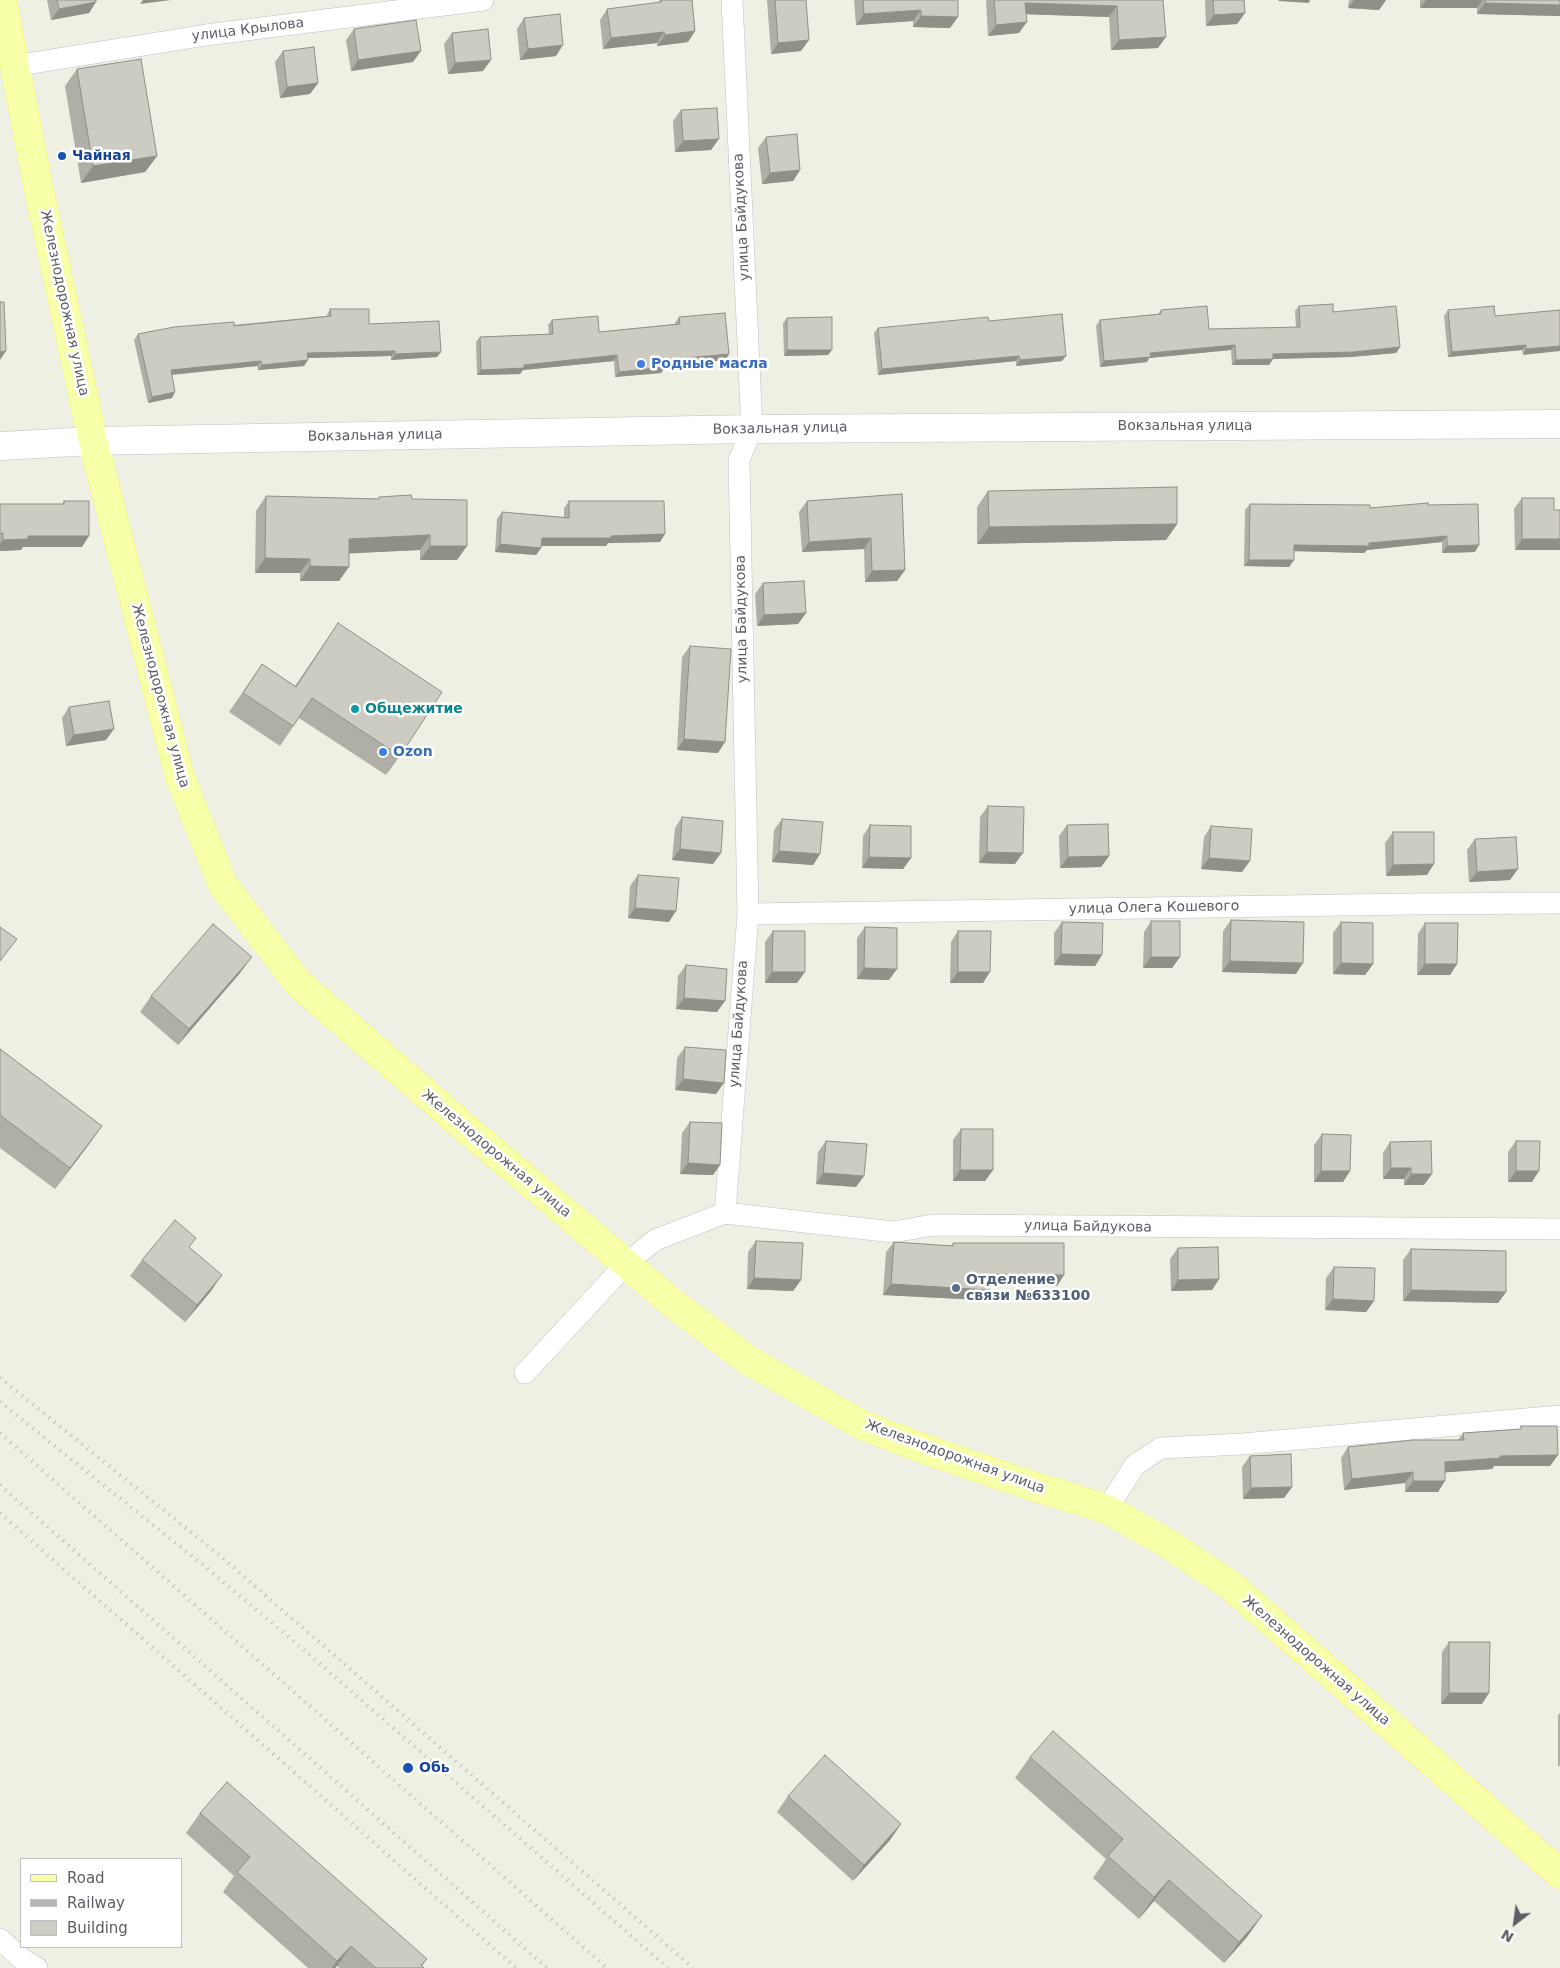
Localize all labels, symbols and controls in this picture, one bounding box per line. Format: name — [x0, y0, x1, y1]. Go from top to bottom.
street label: улица Крылова — [191, 15, 305, 45]
place label: Чайная — [72, 148, 131, 164]
marker: Чайная — [56, 150, 68, 162]
street label: улица Байдукова — [730, 153, 754, 281]
street label: Железнодорожная улица — [36, 208, 92, 398]
place label: Родные масла — [651, 356, 768, 372]
marker: Родные масла — [635, 358, 647, 370]
street label: Вокзальная улица — [1118, 418, 1252, 434]
street label: Вокзальная улица — [712, 419, 848, 439]
street label: Вокзальная улица — [307, 426, 443, 446]
street label: улица Байдукова — [732, 555, 752, 683]
street label: Железнодорожная улица — [127, 602, 193, 790]
place label: Общежитие — [365, 701, 463, 717]
marker: Общежитие — [349, 703, 361, 715]
place label: Ozon — [393, 744, 433, 760]
marker: Ozon — [377, 746, 389, 758]
street label: улица Олега Кошевого — [1069, 898, 1239, 918]
street label: улица Байдукова — [726, 960, 752, 1088]
street label: Железнодорожная улица — [418, 1087, 574, 1221]
street label: улица Байдукова — [1024, 1217, 1152, 1237]
place label: Отделение связи №633100 — [966, 1272, 1090, 1304]
marker: Отделение связи №633100 — [950, 1282, 962, 1294]
street label: Железнодорожная улица — [863, 1417, 1047, 1497]
street label: Железнодорожная улица — [1239, 1592, 1393, 1730]
place label: Обь — [419, 1760, 450, 1776]
marker: Обь — [401, 1761, 415, 1775]
legend — [20, 1858, 182, 1948]
text: Road — [67, 1869, 105, 1887]
text: Railway — [67, 1894, 125, 1912]
north arrow — [1490, 1898, 1540, 1948]
text: Building — [67, 1919, 128, 1937]
text: N — [1498, 1926, 1517, 1946]

